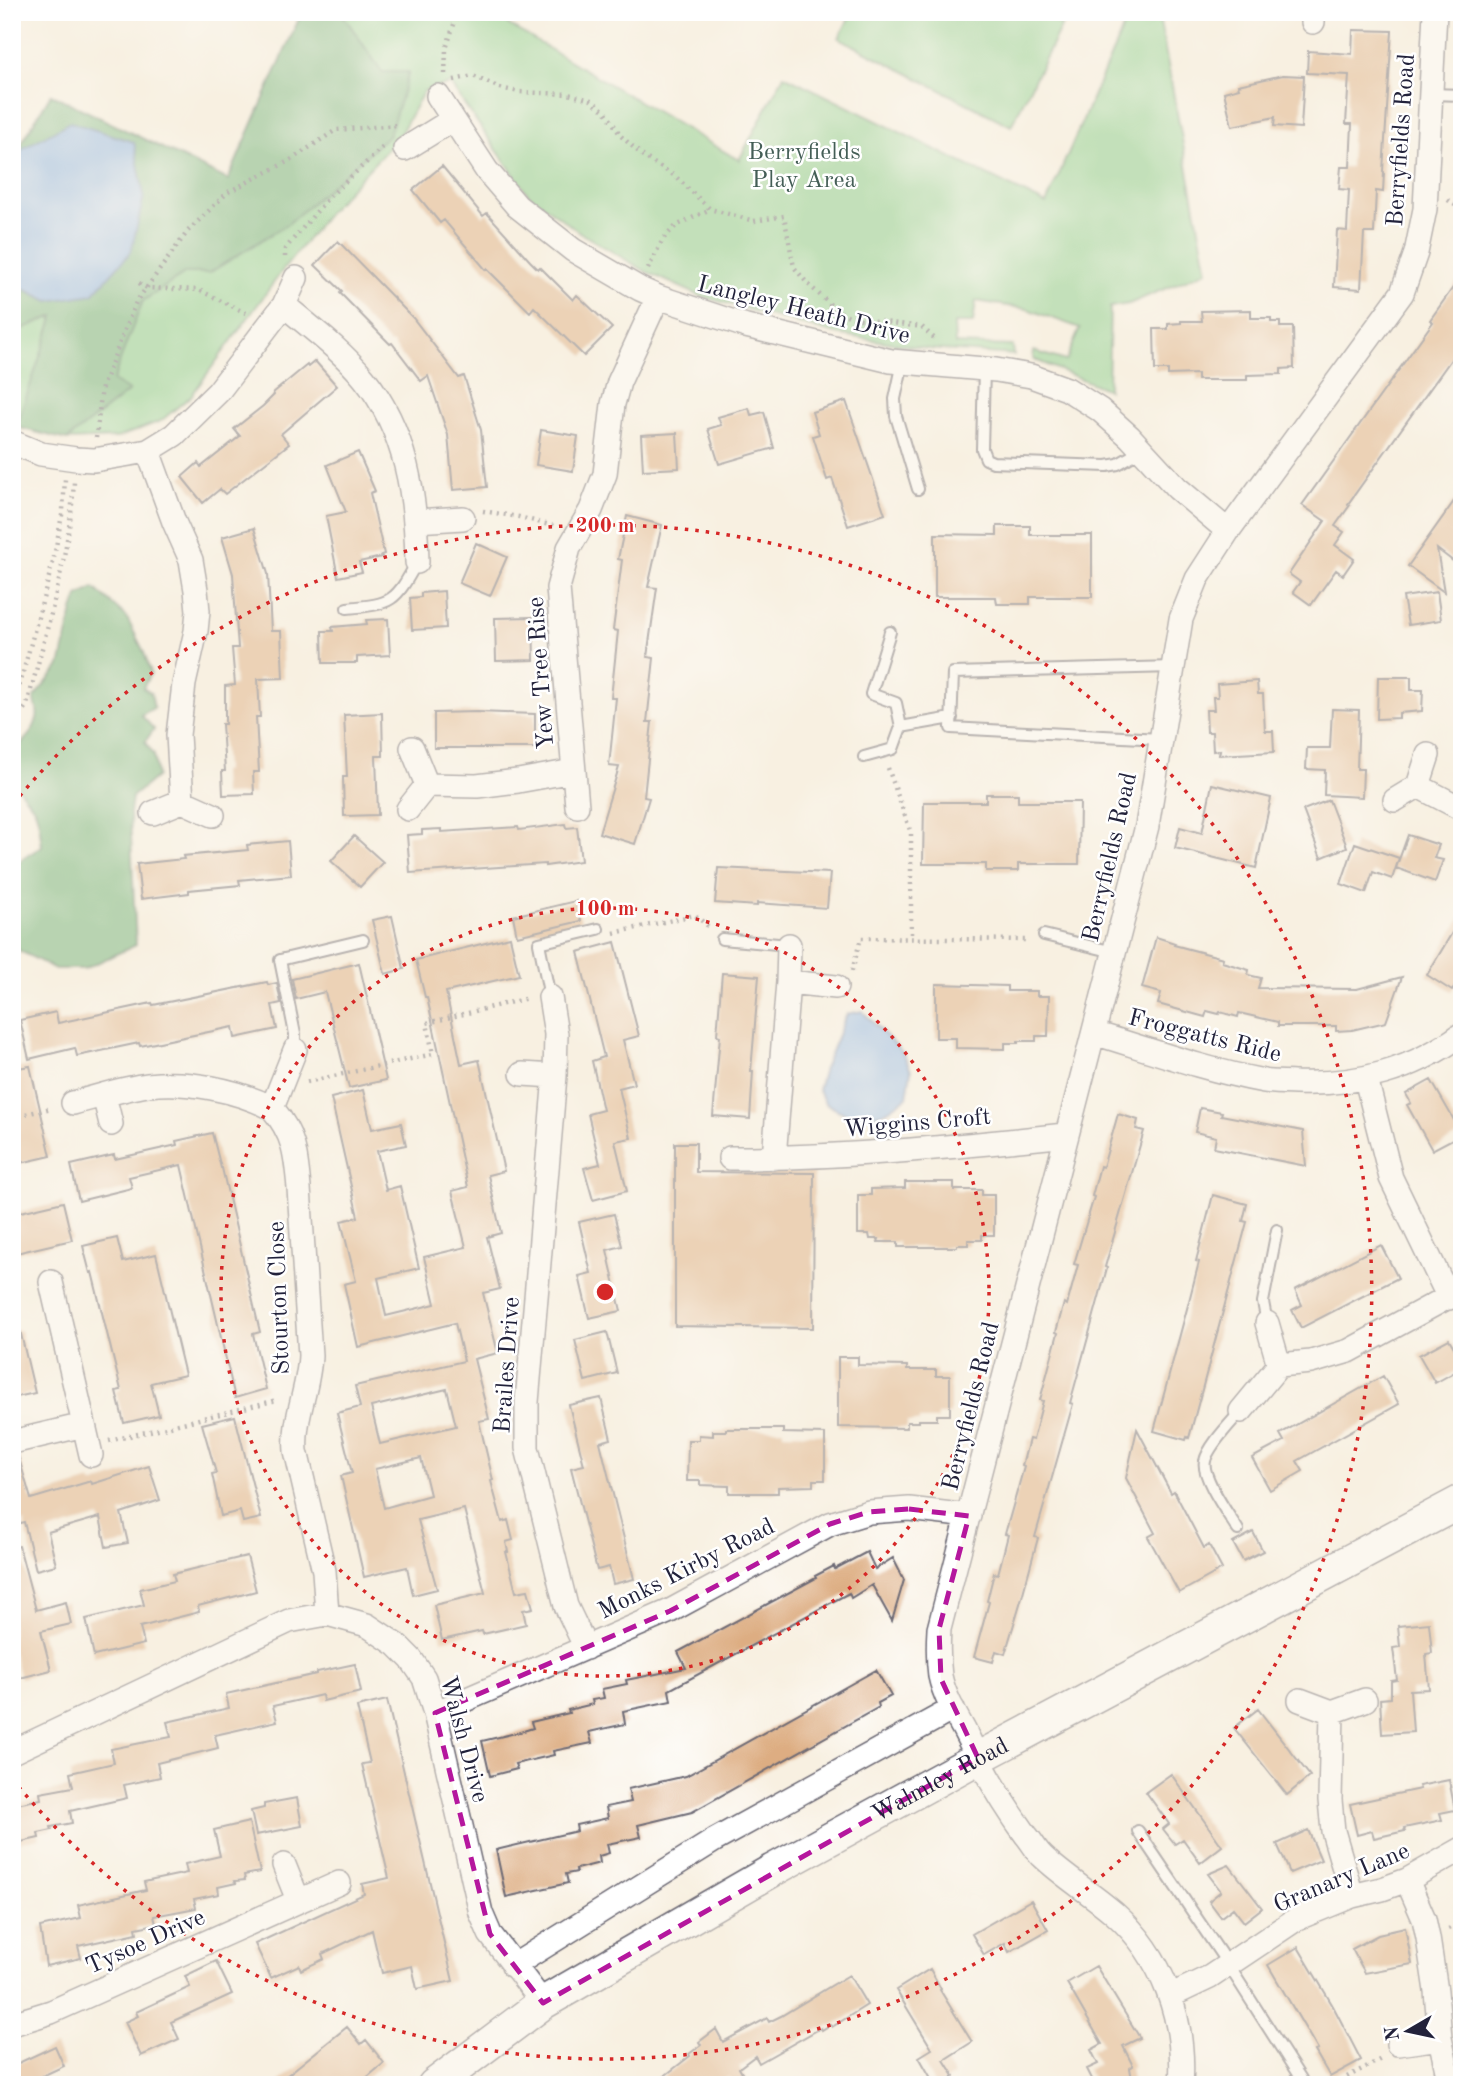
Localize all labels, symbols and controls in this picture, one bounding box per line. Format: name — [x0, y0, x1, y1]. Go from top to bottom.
street label: Berryfields Road — [1384, 53, 1420, 227]
park label: Berryfields Play Area — [747, 141, 861, 193]
street label: Langley Heath Drive — [695, 273, 912, 349]
text: 200 m — [575, 516, 635, 537]
street label: Yew Tree Rise — [525, 596, 559, 750]
street label: Berryfields Road — [1080, 770, 1142, 945]
text: 100 m — [575, 899, 635, 920]
street label: Froggatts Ride — [1125, 1006, 1284, 1068]
street label: Wiggins Croft — [843, 1106, 992, 1142]
street label: Stourton Close — [265, 1221, 295, 1375]
centre of rings — [593, 1280, 617, 1304]
street label: Brailes Drive — [491, 1296, 525, 1434]
street label: Berryfields Road — [939, 1319, 1005, 1494]
street label: Monks Kirby Road — [595, 1515, 779, 1625]
street label: Walsh Drive — [435, 1674, 491, 1805]
street label: Walmley Road — [868, 1734, 1013, 1828]
street label: Granary Lane — [1270, 1839, 1413, 1918]
street label: Tysoe Drive — [83, 1906, 209, 1980]
north arrow — [1372, 1996, 1442, 2066]
text: N — [1383, 2024, 1404, 2042]

